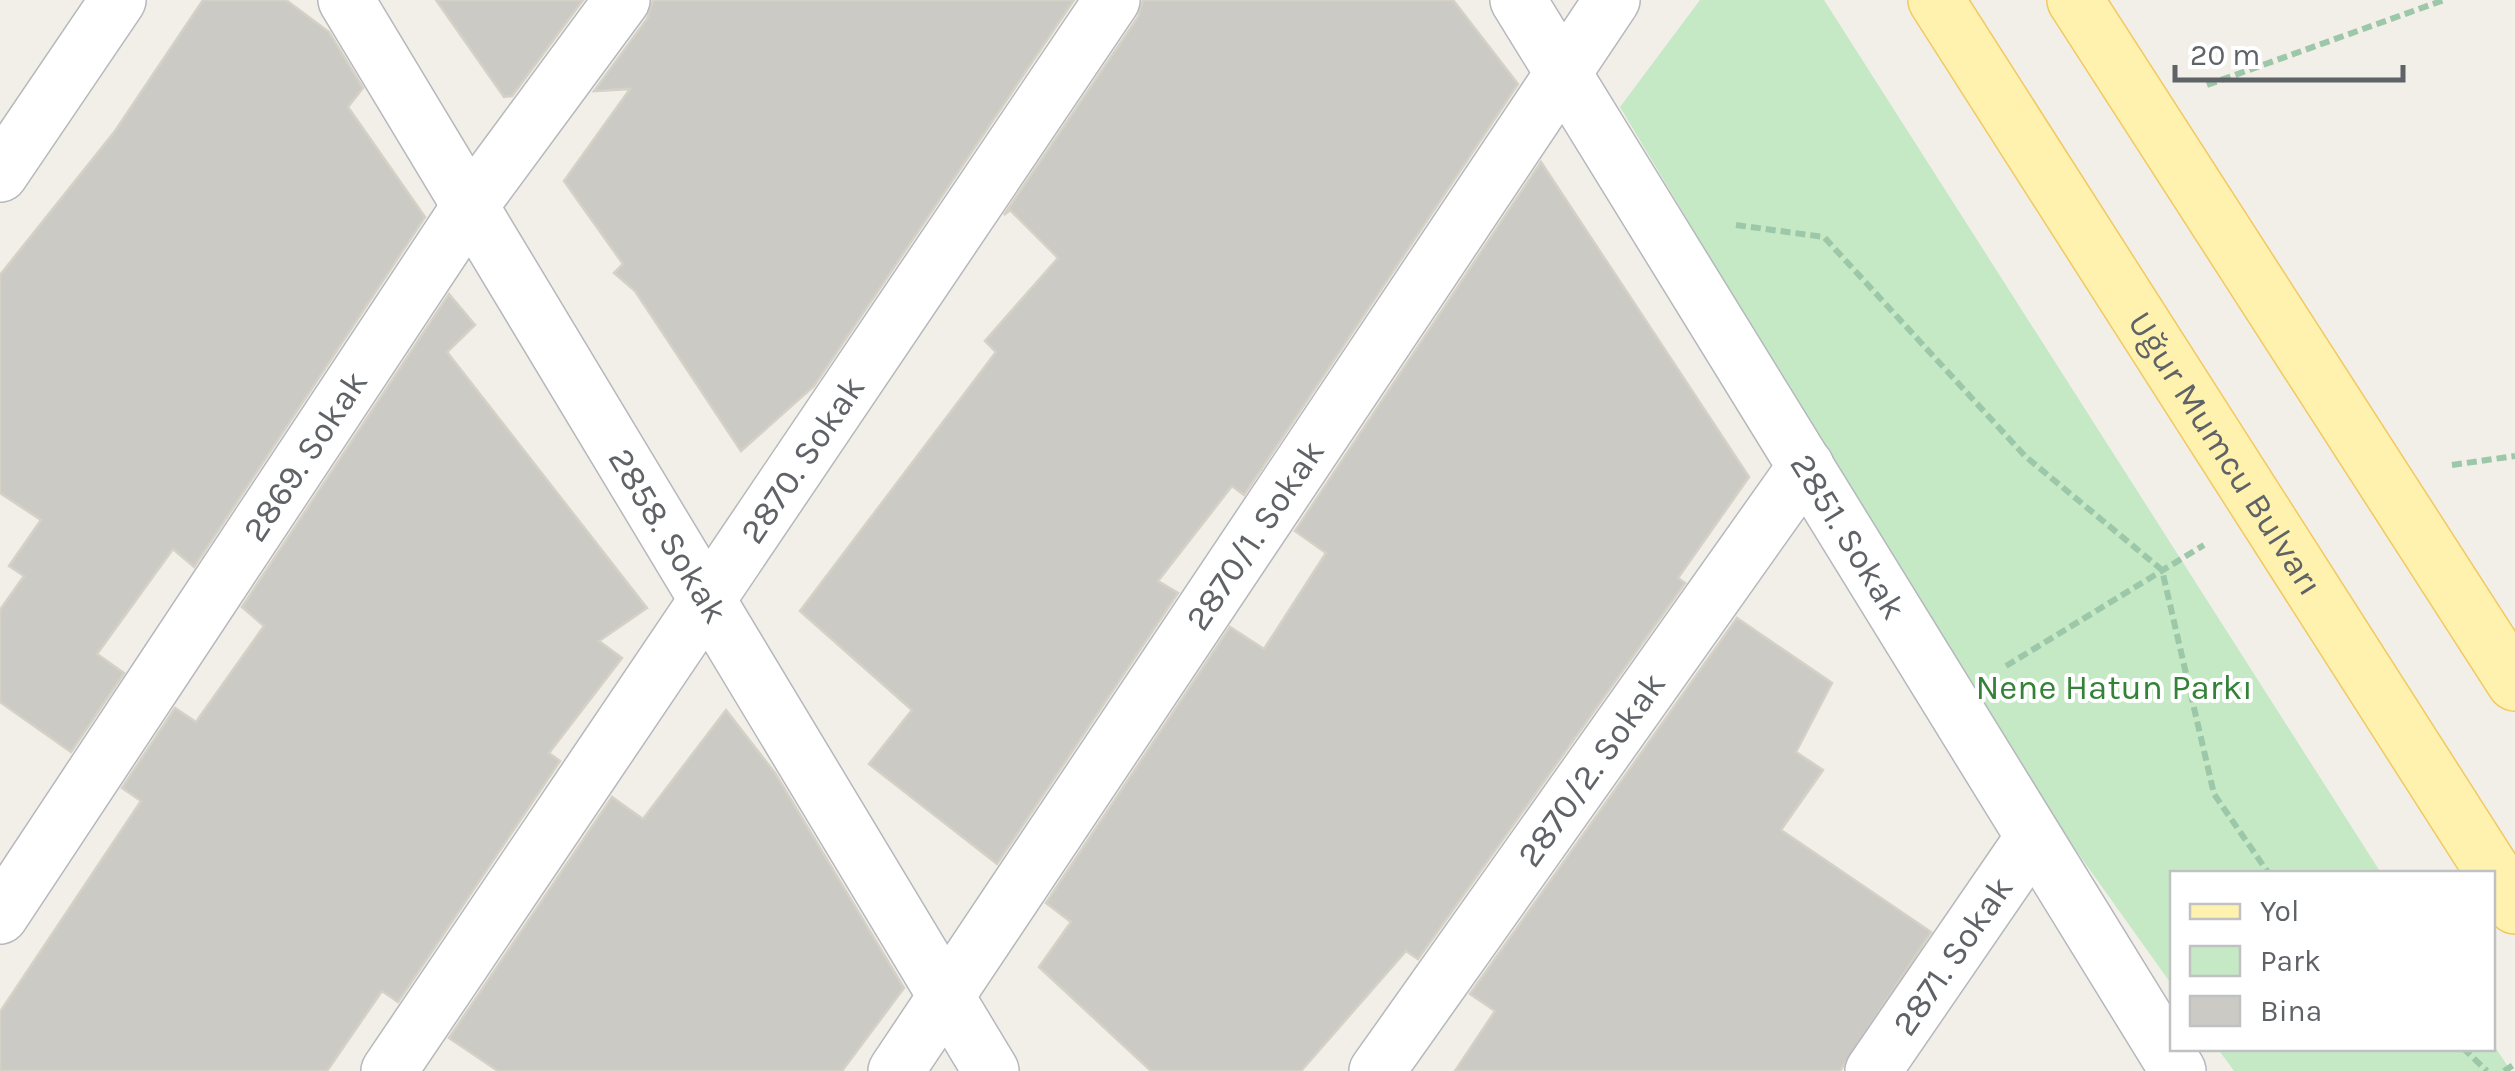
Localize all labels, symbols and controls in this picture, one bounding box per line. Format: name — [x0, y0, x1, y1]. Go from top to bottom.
scale bar — [2175, 20, 2402, 82]
text: 20 m — [2190, 37, 2260, 73]
street label: Uğur Mumcu Bulvarı — [2120, 304, 2331, 603]
street label: 2869. Sokak — [234, 363, 376, 549]
street label: 2870. Sokak — [731, 368, 873, 551]
street label: 2870/1. Sokak — [1177, 433, 1333, 638]
street label: 2858. Sokak — [600, 441, 736, 630]
street label: 2851. Sokak — [1782, 446, 1915, 627]
street label: 2870/2. Sokak — [1509, 665, 1674, 874]
park label: Nene Hatun Parkı — [1975, 667, 2253, 708]
street label: 2871. Sokak — [1884, 869, 2021, 1043]
legend — [2170, 871, 2495, 1051]
text: Yol — [2260, 893, 2299, 929]
text: Park — [2260, 943, 2321, 979]
text: Bina — [2260, 993, 2322, 1029]

